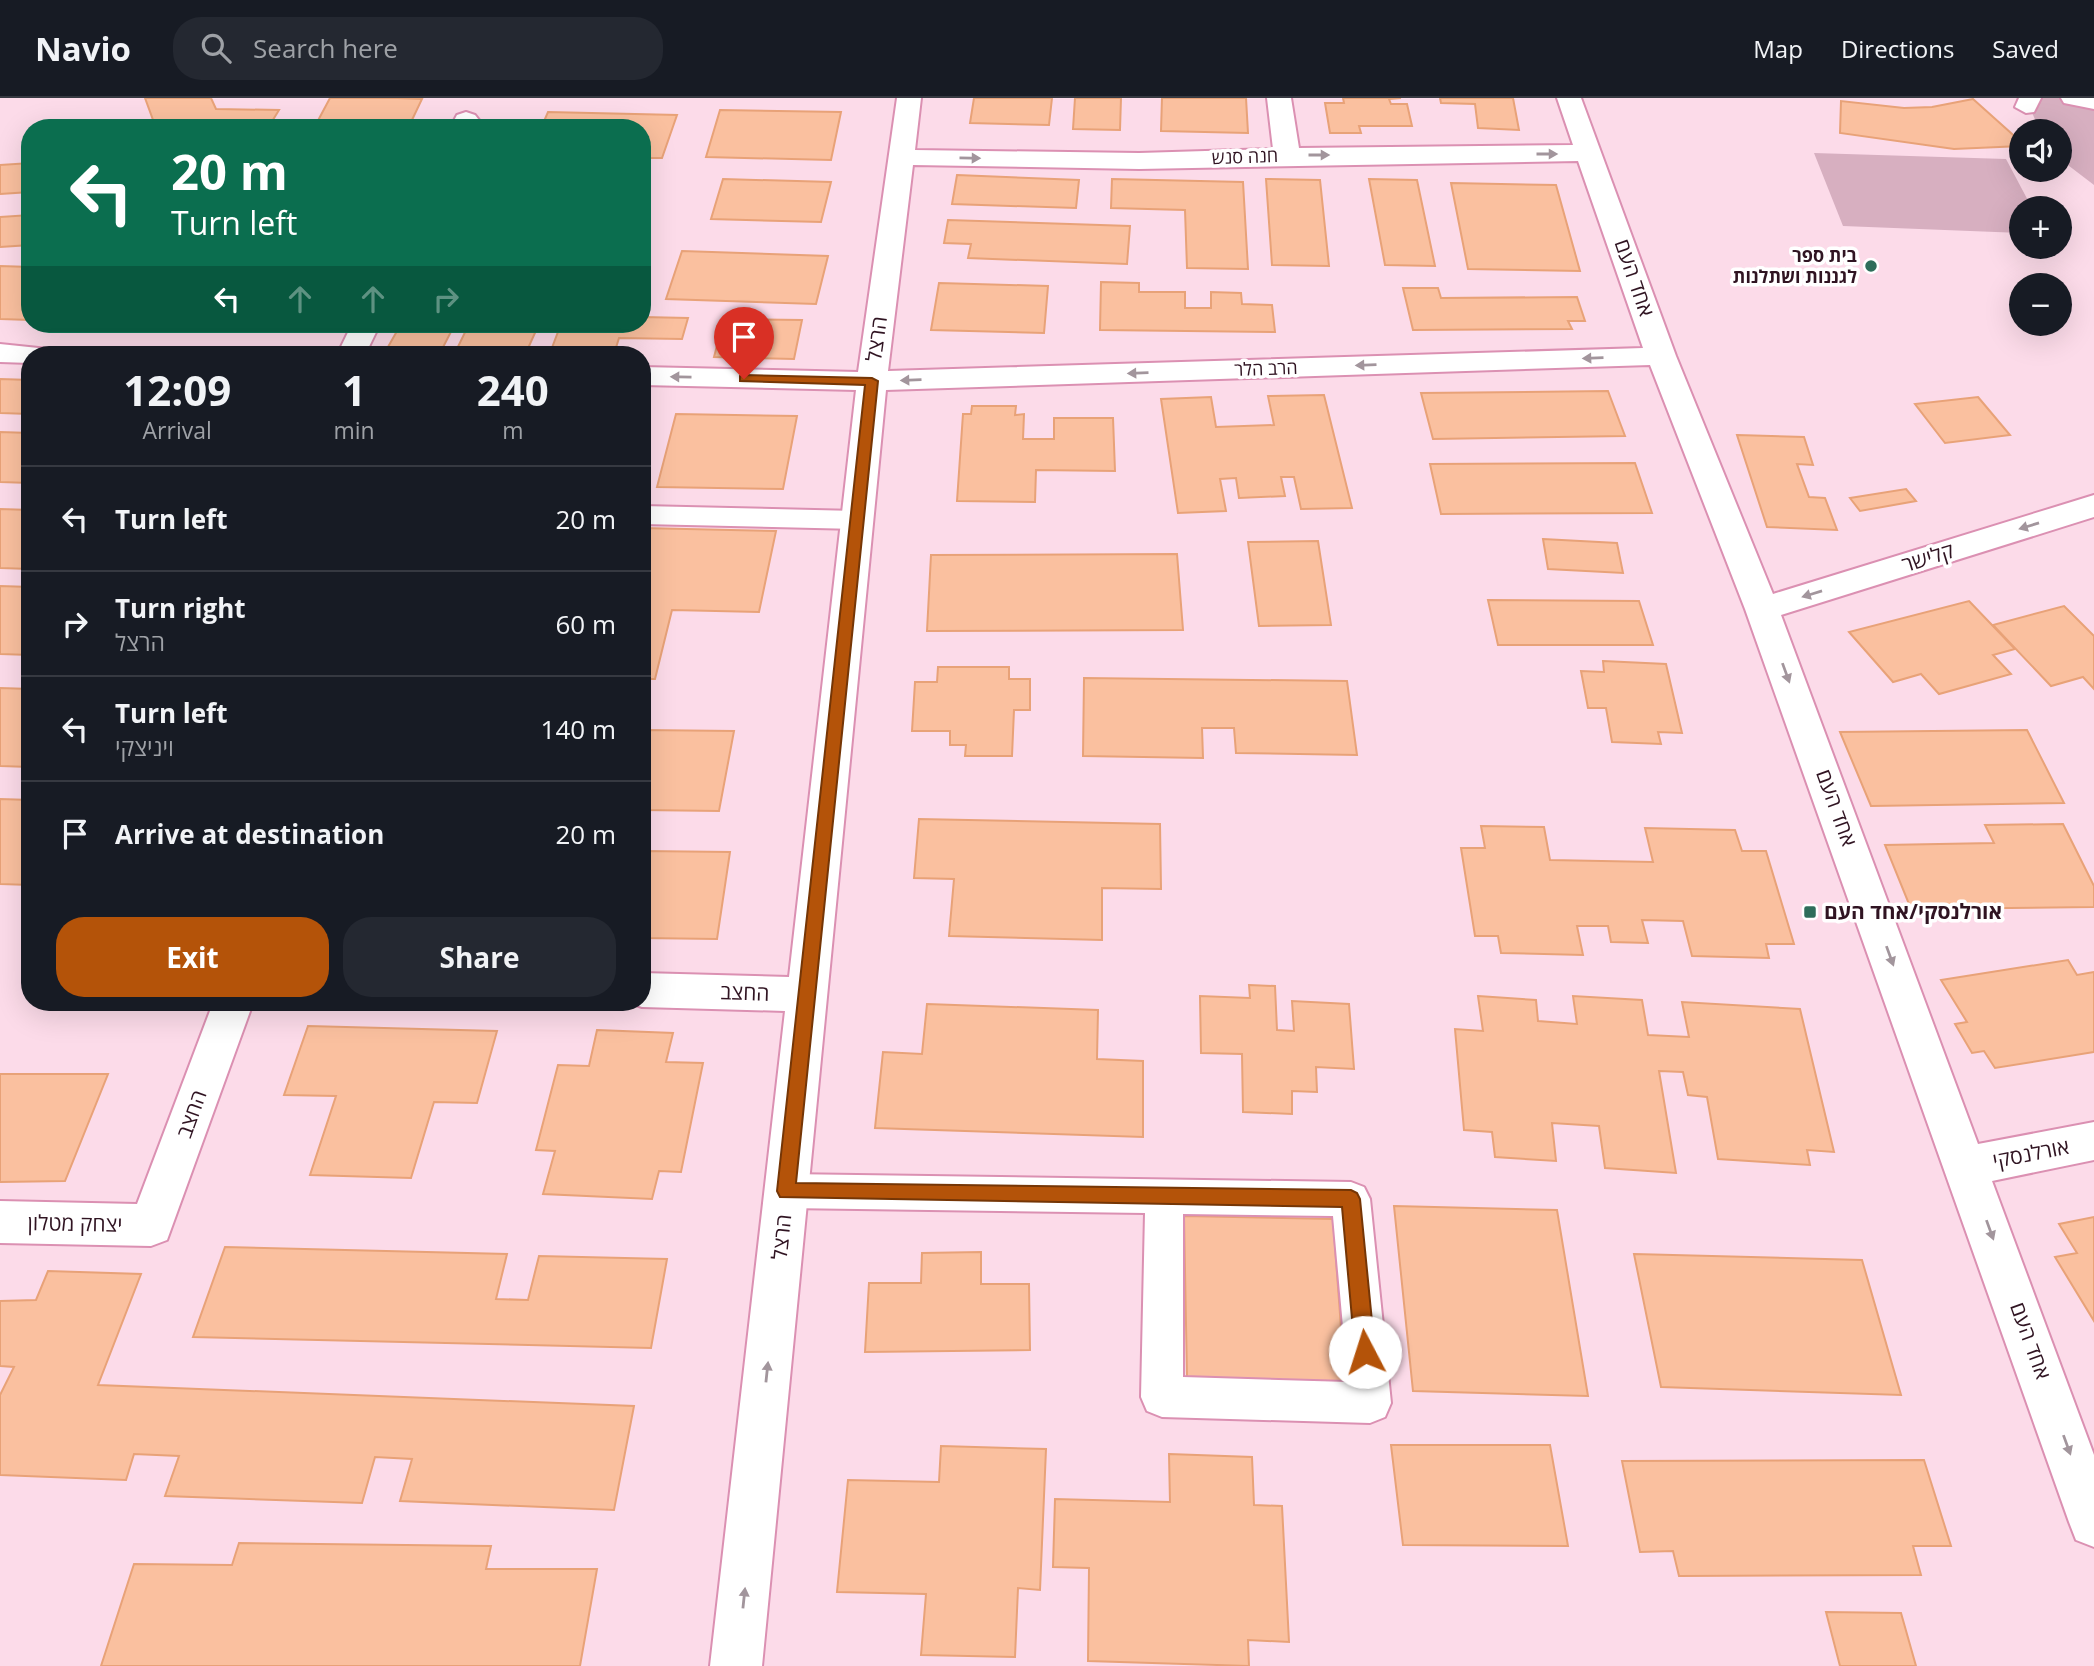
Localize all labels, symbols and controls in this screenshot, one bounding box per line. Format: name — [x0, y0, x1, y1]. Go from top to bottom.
search box — [173, 17, 663, 80]
text: Navio — [35, 26, 131, 71]
icon: search — [197, 29, 235, 67]
text: Search here — [253, 30, 398, 66]
text: Map — [1753, 32, 1803, 65]
text: Directions — [1841, 32, 1954, 65]
text: Saved — [1992, 32, 2059, 65]
map controls — [2009, 119, 2072, 336]
button: sound — [2009, 119, 2072, 182]
text: 20 m — [171, 138, 288, 204]
street label: חנה סנש — [1211, 143, 1279, 169]
icon: left — [56, 147, 147, 238]
one-way arrow — [1536, 148, 1558, 160]
one-way arrow — [1309, 149, 1331, 161]
one-way arrow — [959, 153, 981, 164]
button: + — [2009, 196, 2072, 259]
text: Turn left — [171, 201, 297, 244]
street label: אחד העם — [1609, 235, 1661, 320]
place label: בית ספר לגננות ושתלנות — [1733, 243, 1857, 288]
marker: בית ספר לגננות ושתלנות — [1863, 258, 1879, 274]
button: − — [2009, 273, 2072, 336]
icon: left — [208, 280, 246, 318]
icon: ahead — [281, 280, 319, 318]
icon: ahead — [354, 280, 392, 318]
icon: right — [427, 280, 465, 318]
pin — [714, 307, 774, 379]
street label: הרצל — [859, 314, 893, 363]
icon: arrive — [725, 318, 763, 356]
one-way arrow — [1582, 352, 1604, 364]
street label: הרב הלר — [1234, 355, 1298, 381]
one-way arrow — [1354, 360, 1376, 371]
text: 12:09 — [123, 361, 231, 418]
text: 1 — [342, 361, 366, 418]
text: 240 — [477, 361, 549, 418]
one-way arrow — [1127, 367, 1149, 378]
one-way arrow — [670, 371, 692, 383]
one-way arrow — [900, 374, 922, 386]
text: Arrival — [143, 414, 212, 446]
text: min — [333, 414, 375, 446]
text: m — [502, 414, 523, 446]
icon: left — [56, 500, 94, 538]
text: Turn left — [115, 501, 227, 537]
text: 20 m — [555, 501, 616, 537]
one-way arrow — [2018, 522, 2039, 532]
street label: קלישר — [1898, 536, 1957, 578]
one-way arrow — [1801, 589, 1822, 599]
text: Turn right — [115, 590, 246, 626]
icon: right — [56, 605, 94, 643]
text: 60 m — [555, 606, 616, 642]
text: הרצל — [115, 626, 165, 658]
one-way arrow — [1781, 663, 1792, 684]
text: Turn left — [115, 695, 227, 731]
icon: left — [56, 710, 94, 748]
text: 140 m — [541, 711, 616, 747]
text: ויניצקי — [115, 731, 174, 763]
street label: אחד העם — [1810, 765, 1864, 850]
icon: arrive — [56, 815, 94, 853]
text: Arrive at destination — [115, 816, 384, 852]
text: 20 m — [555, 816, 616, 852]
place label: אורלנסקי/אחד העם — [1824, 897, 2002, 925]
marker: אורלנסקי/אחד העם — [1802, 904, 1818, 920]
button: Exit — [56, 917, 329, 997]
button: Share — [343, 917, 616, 997]
one-way arrow — [1884, 945, 1895, 966]
street label: החצב — [720, 977, 770, 1007]
street label: החצב — [170, 1086, 213, 1141]
street label: אורלנסקי — [1990, 1132, 2072, 1174]
street label: יצחק מטלון — [27, 1208, 123, 1238]
street label: הרצל — [765, 1213, 797, 1261]
one-way arrow — [1985, 1220, 1996, 1241]
street label: אחד העם — [2004, 1298, 2058, 1383]
position arrow — [1328, 1315, 1402, 1389]
one-way arrow — [762, 1361, 773, 1383]
one-way arrow — [2061, 1434, 2072, 1455]
one-way arrow — [738, 1587, 749, 1609]

